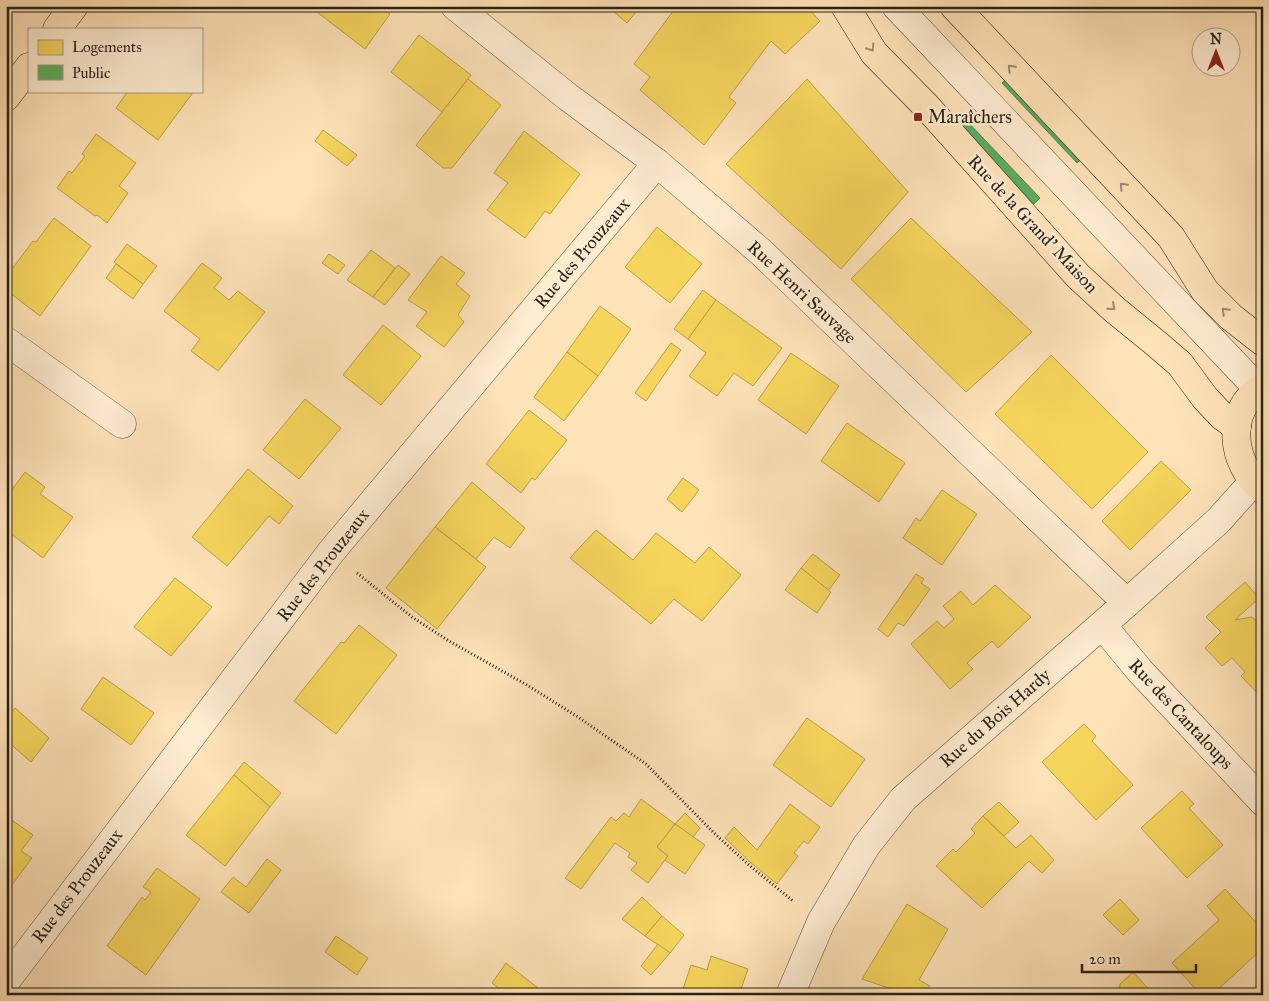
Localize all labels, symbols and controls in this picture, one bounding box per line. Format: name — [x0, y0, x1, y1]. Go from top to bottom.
legend — [28, 28, 202, 92]
north arrow — [1192, 28, 1242, 78]
text: N — [1210, 31, 1222, 48]
text: Logements — [72, 38, 142, 56]
one-way arrow — [865, 42, 874, 51]
text: Public — [72, 64, 110, 82]
one-way arrow — [1008, 64, 1017, 73]
place label: Maraîchers — [928, 106, 1012, 128]
marker: Maraîchers — [912, 111, 924, 123]
street label: Rue de la Grand' Maison — [963, 150, 1103, 298]
one-way arrow — [1120, 183, 1129, 192]
street label: Rue des Prouzeaux — [530, 193, 634, 313]
street label: Rue Henri Sauvage — [742, 236, 861, 349]
one-way arrow — [1107, 302, 1116, 311]
one-way arrow — [1222, 308, 1231, 317]
street label: Rue des Prouzeaux — [272, 504, 374, 626]
street label: Rue des Cantaloups — [1124, 654, 1238, 774]
street label: Rue du Bois Hardy — [935, 664, 1055, 772]
street label: Rue des Prouzeaux — [27, 825, 127, 947]
scale bar — [1082, 941, 1195, 973]
text: 20 m — [1089, 950, 1121, 968]

